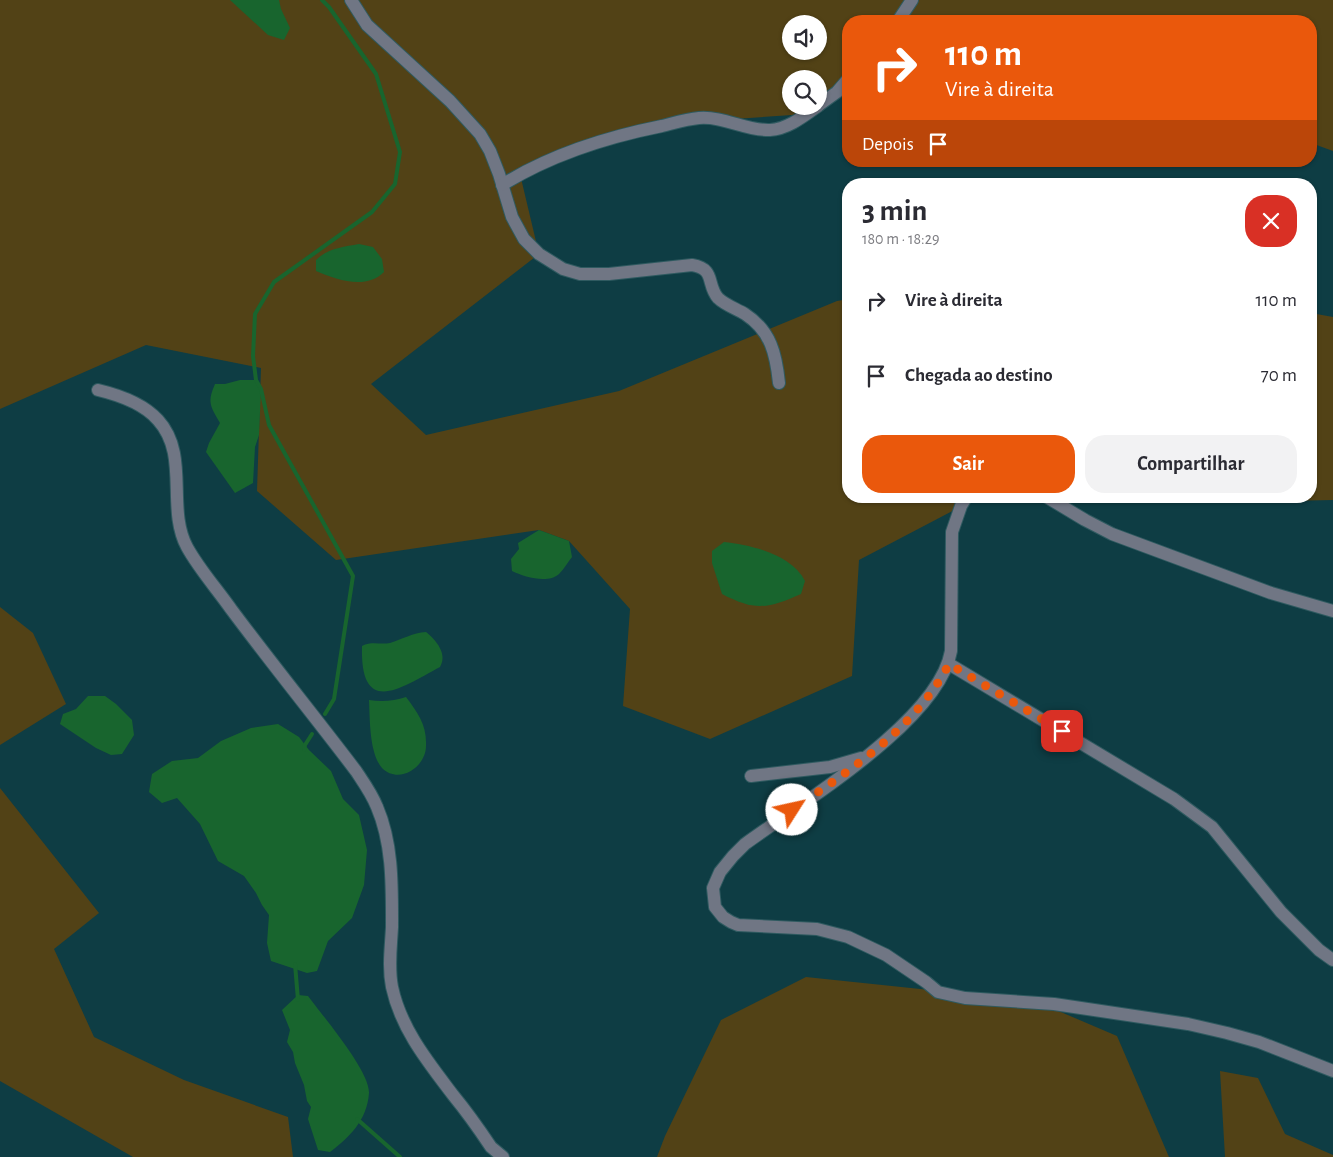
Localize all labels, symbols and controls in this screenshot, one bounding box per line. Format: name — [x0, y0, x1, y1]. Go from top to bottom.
map controls — [782, 15, 827, 115]
button: sound — [782, 15, 827, 60]
icon: right — [862, 35, 927, 100]
text: 110 m — [945, 37, 1022, 72]
button: search — [782, 70, 827, 115]
text: Vire à direita — [945, 78, 1054, 100]
icon: arrive — [924, 130, 952, 158]
text: Depois — [862, 135, 914, 154]
button: close — [1245, 195, 1297, 247]
text: 3 min — [862, 196, 927, 226]
text: 180 m · 18:29 — [862, 231, 939, 247]
icon: right — [862, 287, 890, 315]
text: Vire à direita — [905, 291, 1003, 310]
text: 110 m — [1256, 291, 1297, 310]
icon: arrive — [862, 362, 890, 390]
text: Chegada ao destino — [905, 366, 1053, 385]
text: 70 m — [1261, 366, 1297, 385]
button: Sair — [862, 435, 1075, 493]
button: Compartilhar — [1085, 435, 1297, 493]
pin — [1041, 710, 1083, 752]
icon: arrive — [1048, 717, 1076, 745]
position arrow — [765, 783, 817, 835]

